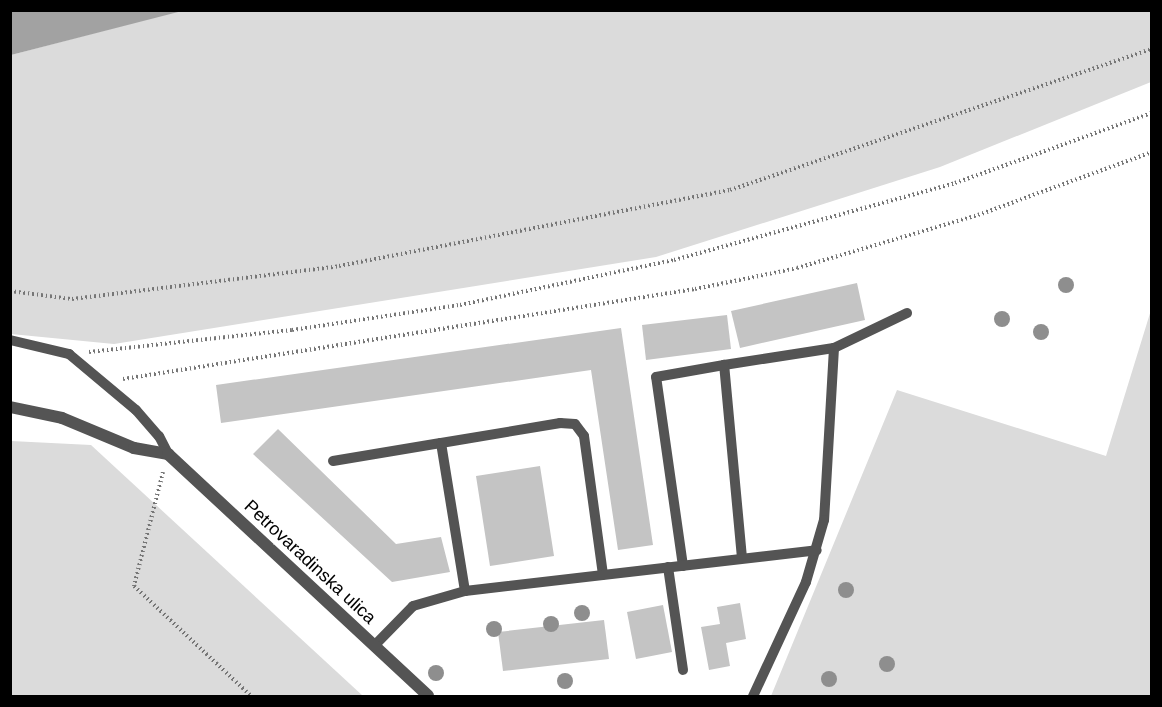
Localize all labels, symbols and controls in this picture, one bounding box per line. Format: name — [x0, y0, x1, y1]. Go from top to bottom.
street label: Petrovaradinska ulica — [240, 495, 380, 629]

